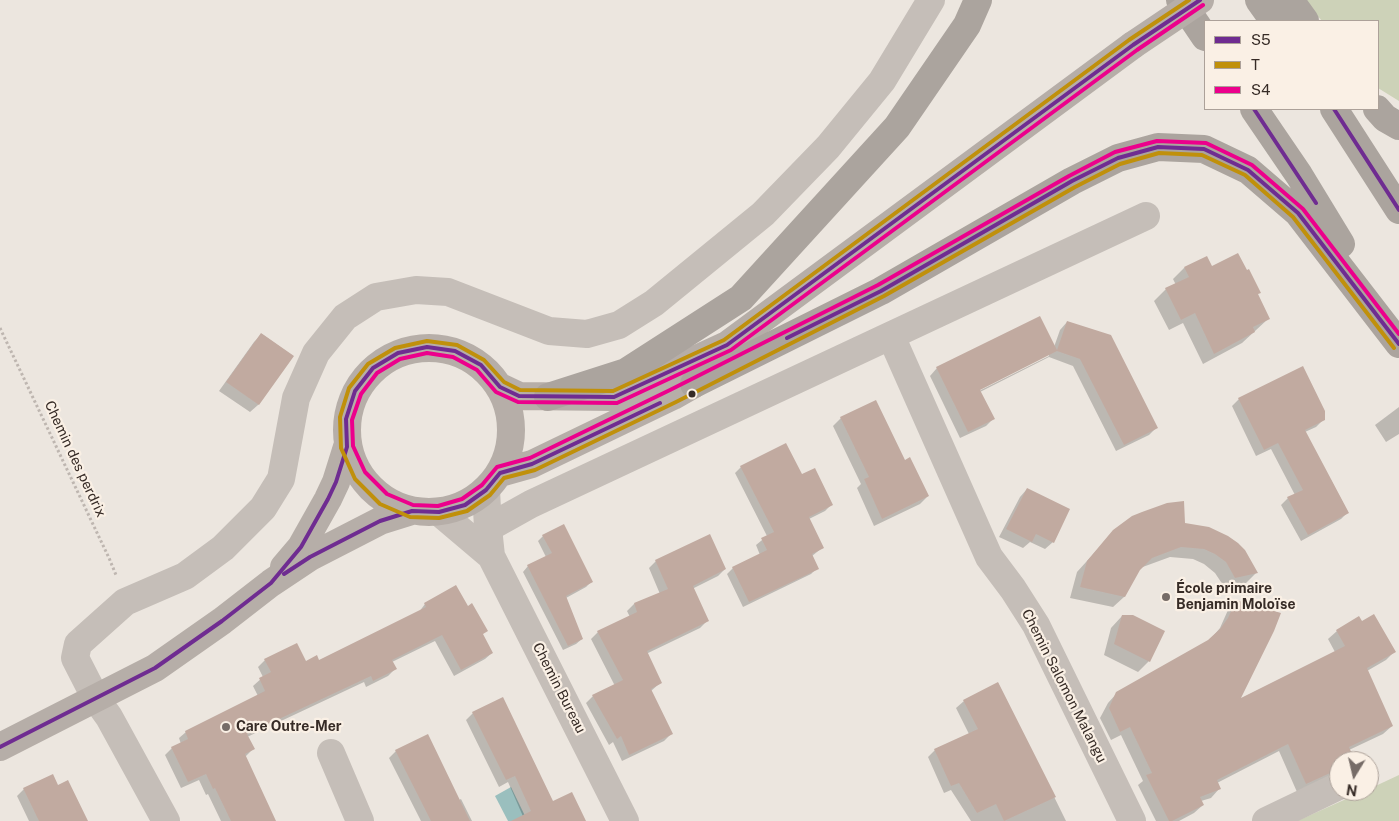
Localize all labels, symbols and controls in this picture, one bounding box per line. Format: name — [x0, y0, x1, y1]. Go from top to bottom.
legend — [1204, 20, 1379, 110]
text: S5 — [1251, 31, 1271, 48]
text: T — [1251, 56, 1260, 73]
text: S4 — [1251, 81, 1270, 98]
unlabelled marker — [687, 389, 697, 399]
street label: Chemin des perdrix — [41, 398, 109, 520]
place label: École primaire Benjamin Moloïse — [1176, 581, 1296, 614]
marker: École primaire Benjamin Moloïse — [1160, 591, 1172, 603]
street label: Chemin Salomon Malangu — [1018, 606, 1110, 766]
street label: Chemin Bureau — [529, 640, 589, 736]
place label: Care Outre-Mer — [236, 719, 342, 735]
marker: Care Outre-Mer — [220, 721, 232, 733]
north arrow — [1329, 751, 1379, 801]
text: N — [1345, 781, 1358, 799]

